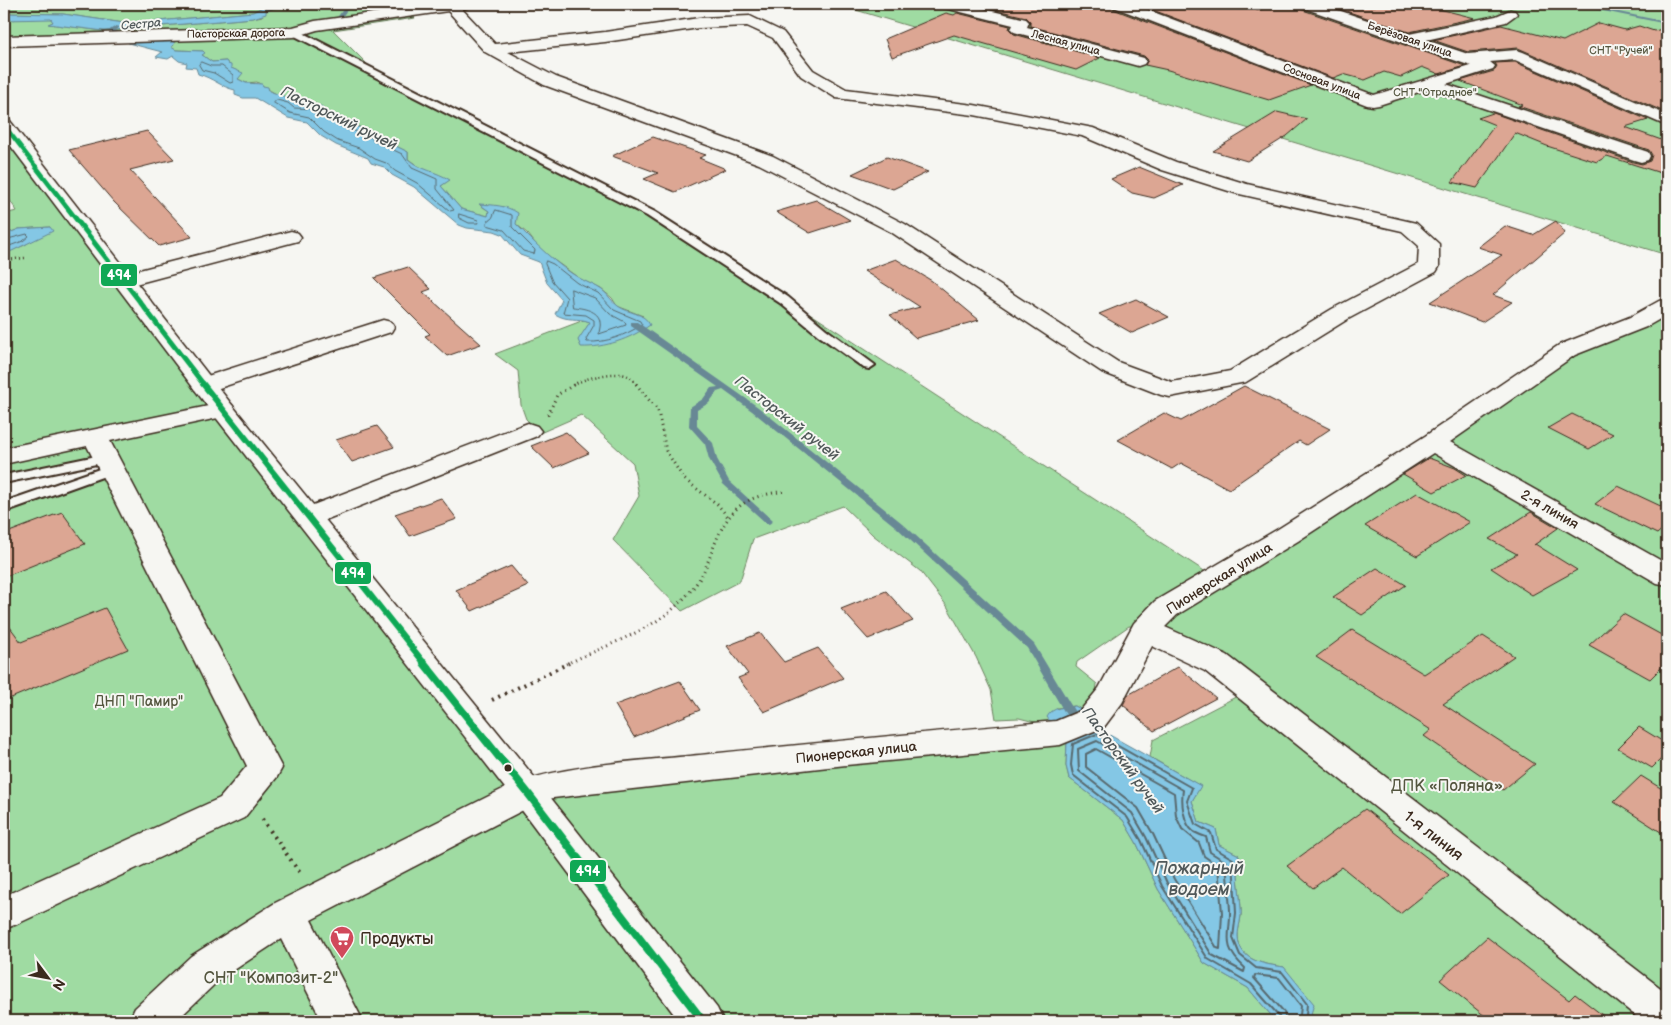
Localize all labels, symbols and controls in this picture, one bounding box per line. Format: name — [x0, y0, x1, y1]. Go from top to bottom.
water label: Сестра — [120, 15, 162, 34]
street label: Берёзовая улица — [1366, 19, 1454, 60]
street label: Пасторская дорога — [187, 26, 286, 41]
street label: Лесная улица — [1029, 27, 1102, 58]
park label: СНТ "Ручей" — [1589, 44, 1653, 57]
street label: Сосновая улица — [1281, 61, 1363, 102]
water label: Пасторский ручей — [277, 82, 400, 155]
park label: СНТ "Отрадное" — [1393, 86, 1477, 99]
line badge: 494 — [100, 263, 138, 287]
text: 494 — [107, 267, 132, 284]
water label: Пасторский ручей — [731, 372, 843, 465]
street label: 2-я линия — [1518, 486, 1582, 533]
street label: Пионерская улица — [1163, 539, 1276, 618]
line badge: 494 — [334, 561, 372, 585]
text: 494 — [341, 565, 366, 582]
park label: ДНП "Памир" — [95, 693, 183, 710]
water label: Пасторский ручей — [1078, 703, 1168, 818]
street label: Пионерская улица — [795, 738, 918, 767]
unlabelled marker — [503, 763, 513, 773]
park label: ДПК «Поляна» — [1391, 777, 1503, 796]
street label: 1-я линия — [1400, 807, 1467, 865]
water label: Пожарный водоем — [1154, 858, 1244, 900]
line badge: 494 — [569, 859, 607, 883]
text: 494 — [576, 863, 601, 880]
supermarket icon: Продукты — [329, 925, 355, 959]
place label: Продукты — [360, 930, 433, 949]
north arrow — [22, 952, 72, 1002]
park label: СНТ "Композит-2" — [204, 969, 338, 988]
text: N — [49, 976, 69, 994]

